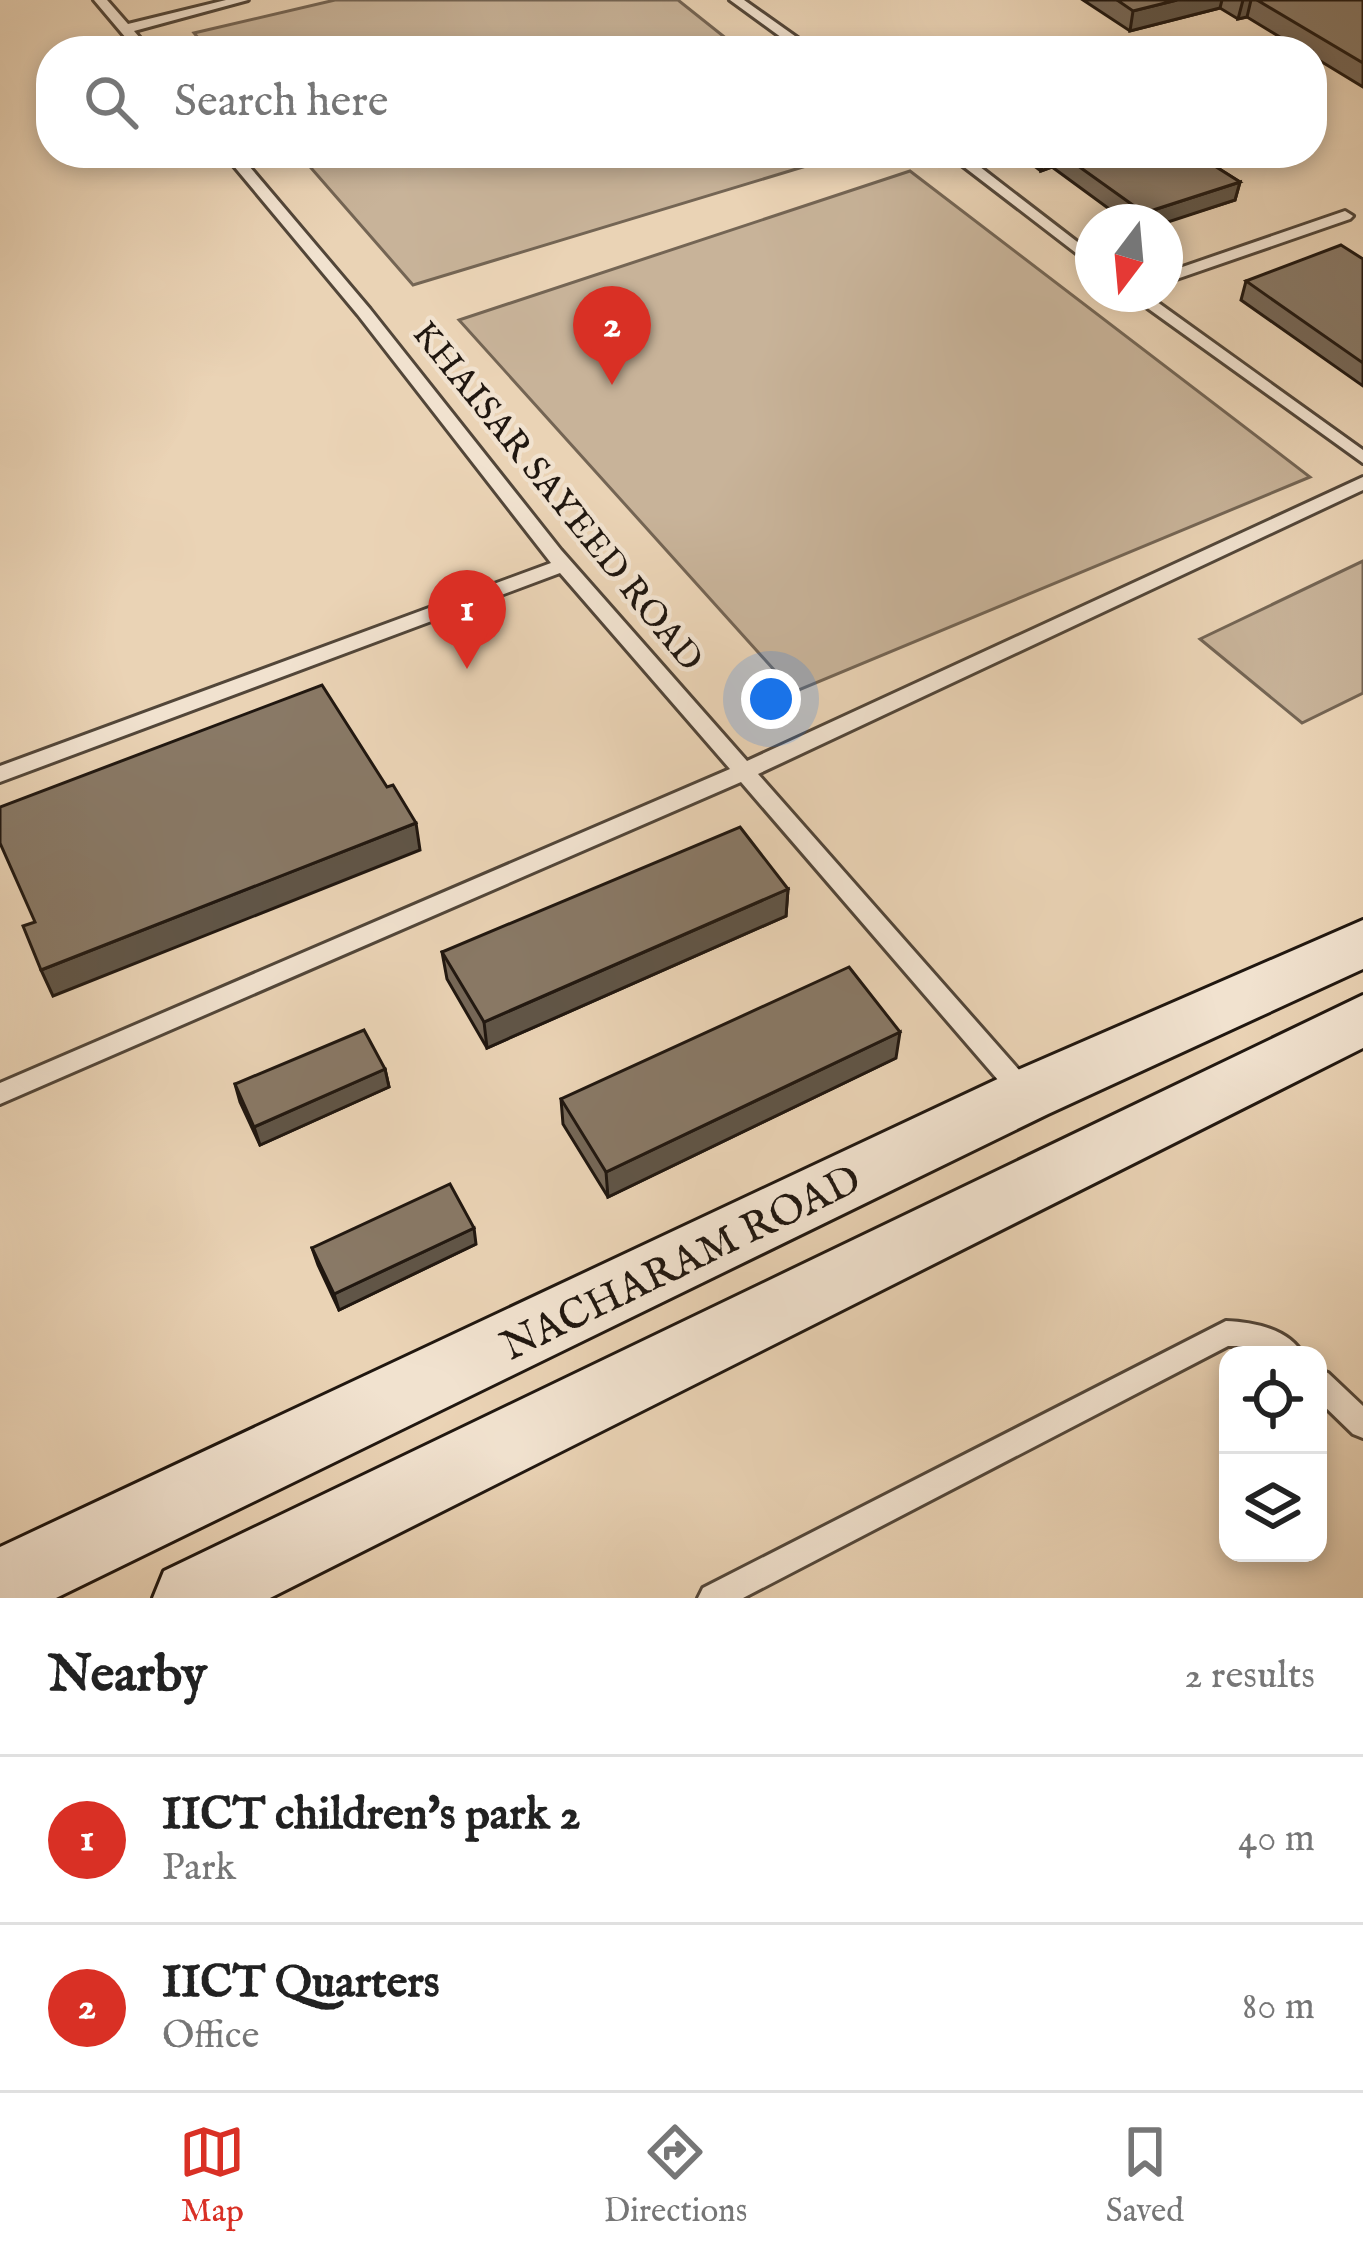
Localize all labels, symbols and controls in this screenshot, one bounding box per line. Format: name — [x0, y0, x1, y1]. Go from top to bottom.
search box — [36, 36, 1327, 168]
icon: search — [78, 69, 144, 135]
text: Search here — [174, 74, 388, 131]
north arrow — [1075, 204, 1183, 312]
pin: 2 — [573, 286, 651, 385]
street label: KHAISAR SAYEED ROAD — [401, 312, 712, 681]
pin: 1 — [428, 570, 506, 669]
your location — [741, 669, 801, 729]
street label: NACHARAM ROAD — [493, 1154, 870, 1374]
map controls — [1219, 1346, 1327, 1562]
button: locate — [1219, 1346, 1327, 1454]
button: layers — [1219, 1454, 1327, 1562]
text: Nearby — [48, 1644, 207, 1709]
text: 2 results — [1184, 1652, 1315, 1701]
text: IICT children's park 2 — [162, 1787, 581, 1844]
text: 1 — [80, 1815, 94, 1864]
text: 40 m — [1238, 1815, 1315, 1864]
text: Park — [162, 1844, 236, 1893]
text: IICT Quarters — [162, 1955, 440, 2012]
text: 2 — [78, 1983, 96, 2032]
text: 80 m — [1242, 1983, 1315, 2032]
text: Office — [162, 2012, 259, 2061]
tab: Map — [179, 2119, 245, 2233]
tab: Directions — [604, 2119, 747, 2233]
tab: Saved — [1106, 2119, 1184, 2233]

